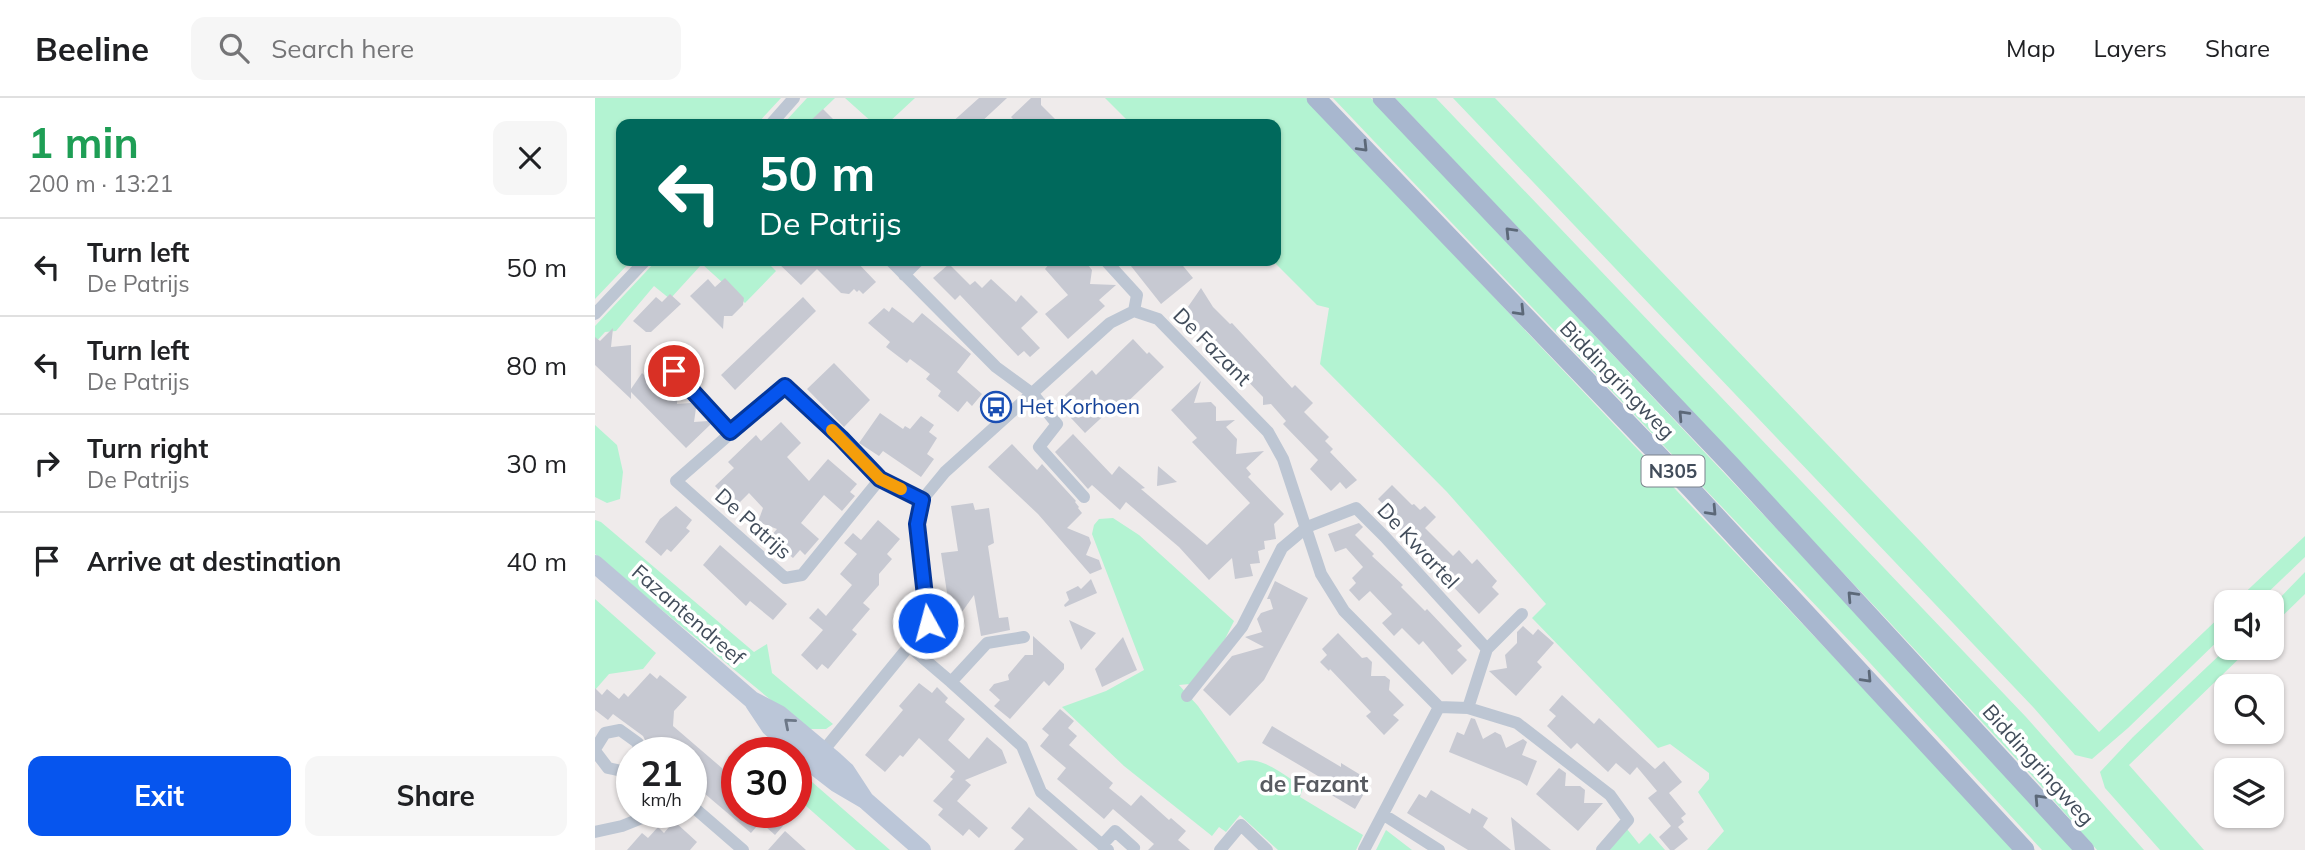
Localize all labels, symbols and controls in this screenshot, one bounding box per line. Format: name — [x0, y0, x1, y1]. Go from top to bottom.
search box — [191, 17, 681, 80]
text: Beeline — [35, 28, 149, 69]
icon: search — [215, 29, 253, 67]
text: Search here — [271, 32, 414, 65]
text: Map — [2006, 33, 2055, 63]
text: Layers — [2093, 33, 2167, 63]
text: Share — [2205, 33, 2270, 63]
text: 1 min — [28, 116, 139, 169]
button: close — [493, 121, 567, 195]
one-way arrow — [1354, 139, 1367, 152]
text: 50 m — [759, 142, 875, 203]
icon: left — [644, 147, 735, 238]
text: 200 m · 13:21 — [28, 169, 173, 198]
text: De Patrijs — [759, 203, 902, 243]
one-way arrow — [1505, 227, 1518, 240]
text: Turn left — [87, 236, 189, 269]
icon: left — [28, 248, 66, 286]
text: 50 m — [506, 251, 567, 284]
text: De Patrijs — [87, 269, 190, 298]
street label: De Fazant — [1168, 302, 1257, 391]
one-way arrow — [1512, 303, 1525, 316]
street label: Biddingringweg — [1555, 315, 1681, 444]
text: Turn left — [87, 334, 189, 367]
pin — [644, 341, 704, 401]
icon: left — [28, 346, 66, 384]
text: 80 m — [506, 349, 567, 382]
icon: arrive — [655, 352, 693, 390]
text: De Patrijs — [87, 367, 190, 396]
bus stop icon: Het Korhoen — [979, 390, 1013, 424]
place label: Het Korhoen — [1019, 393, 1140, 419]
one-way arrow — [1679, 410, 1692, 423]
text: Turn right — [87, 432, 208, 465]
icon: right — [28, 444, 66, 482]
text: 30 m — [506, 447, 567, 480]
road number: N305 — [1641, 456, 1705, 486]
text: De Patrijs — [87, 465, 190, 494]
street label: De Patrijs — [710, 482, 797, 564]
street label: De Kwartel — [1372, 497, 1465, 594]
one-way arrow — [1703, 503, 1716, 516]
icon: arrive — [28, 542, 66, 580]
text: Arrive at destination — [87, 545, 342, 578]
text: 40 m — [506, 545, 567, 578]
street label: Fazantendreef — [627, 558, 751, 671]
position arrow — [891, 586, 965, 660]
map controls — [2214, 590, 2284, 828]
button: sound — [2214, 590, 2284, 660]
one-way arrow — [1847, 591, 1860, 604]
one-way arrow — [1858, 670, 1871, 683]
button: search — [2214, 674, 2284, 744]
street label: Biddingringweg — [1977, 698, 2100, 830]
one-way arrow — [784, 719, 797, 731]
speed limit sign: 30 — [721, 737, 812, 828]
text: 21 — [640, 751, 683, 795]
button: Exit — [28, 756, 291, 836]
button: Share — [305, 756, 567, 836]
button: layers — [2214, 758, 2284, 828]
district label: de Fazant — [1260, 769, 1369, 798]
text: km/h — [641, 788, 682, 811]
one-way arrow — [2035, 794, 2047, 807]

